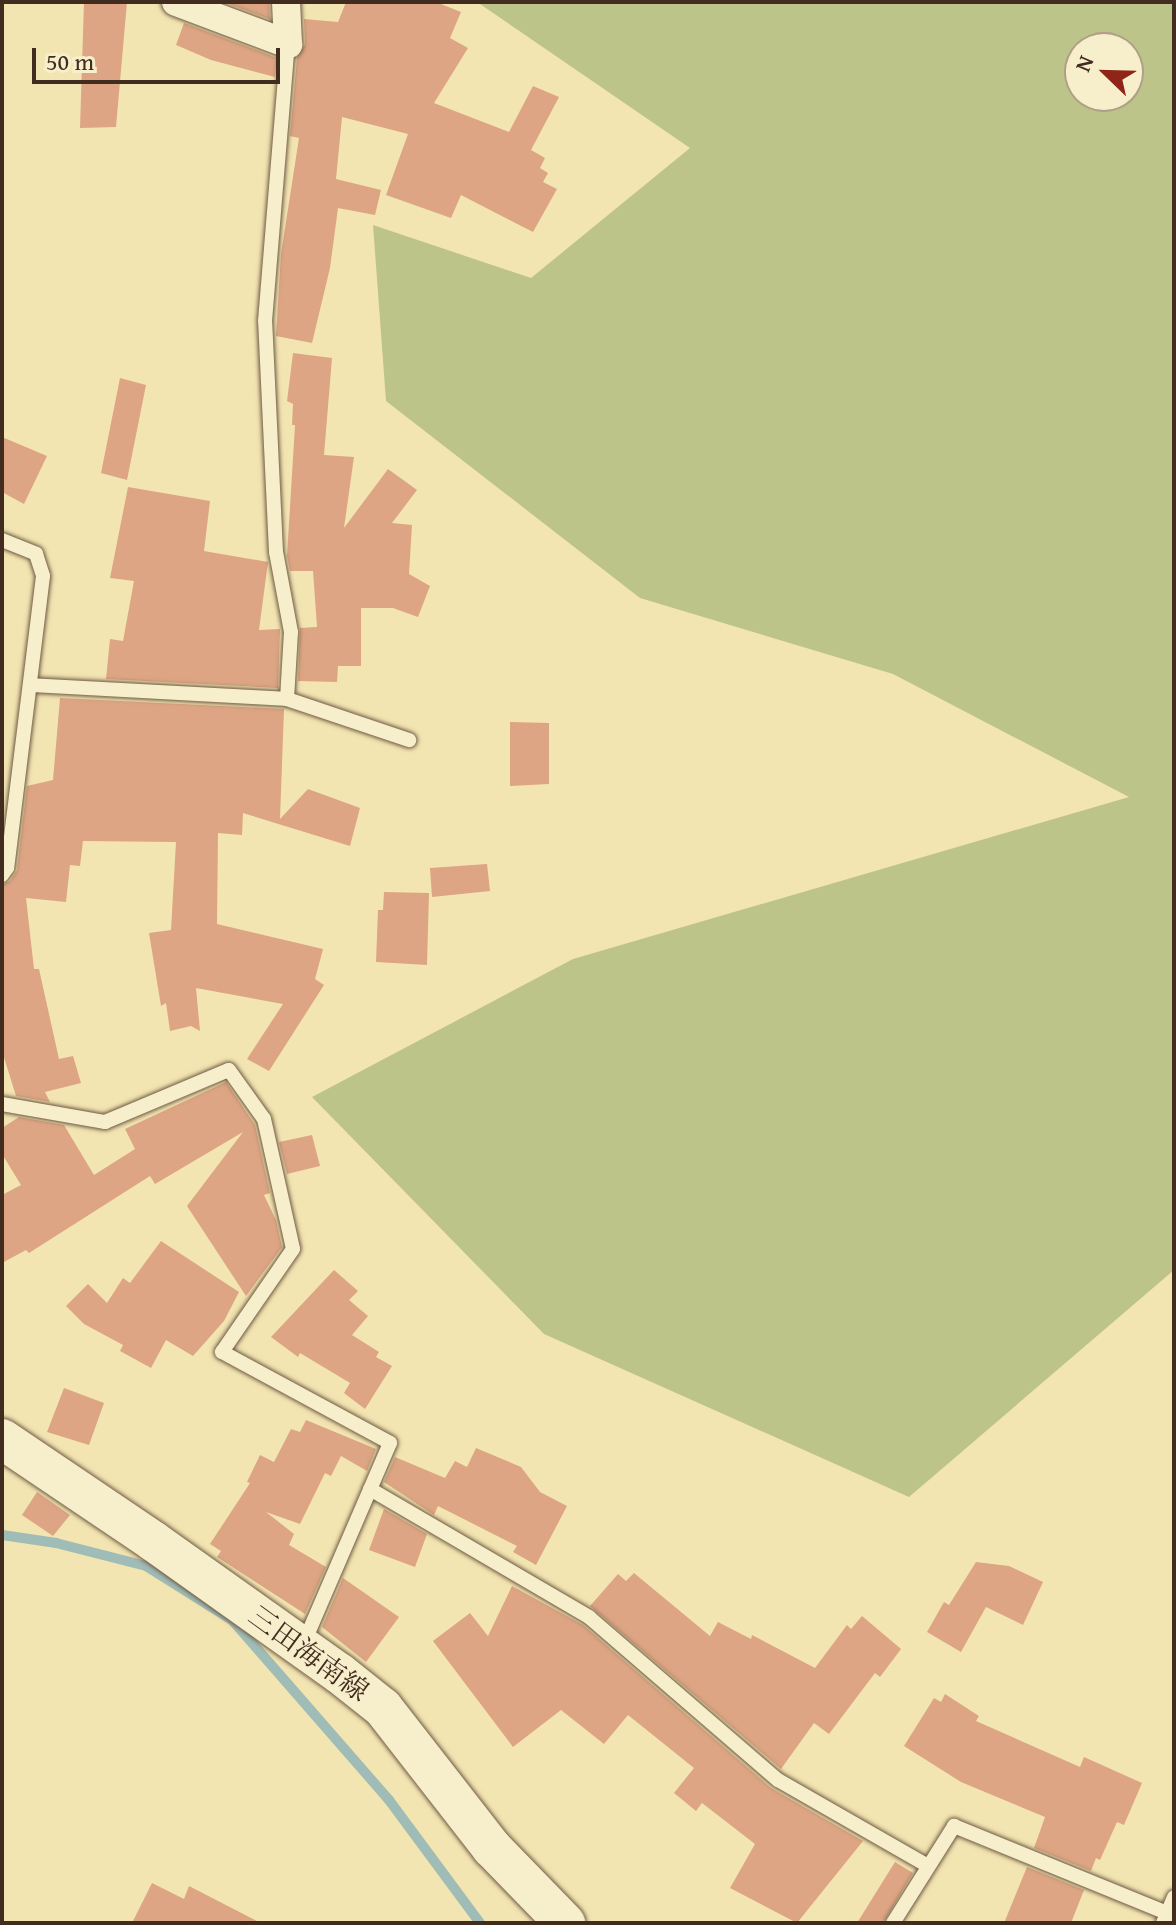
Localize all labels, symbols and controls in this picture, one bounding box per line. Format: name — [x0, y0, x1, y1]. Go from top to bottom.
scale bar — [36, 32, 284, 82]
north arrow — [1064, 32, 1144, 112]
text: 50 m — [46, 44, 94, 79]
text: N — [1066, 50, 1101, 76]
street label: 三田海南線 — [242, 1598, 376, 1708]

